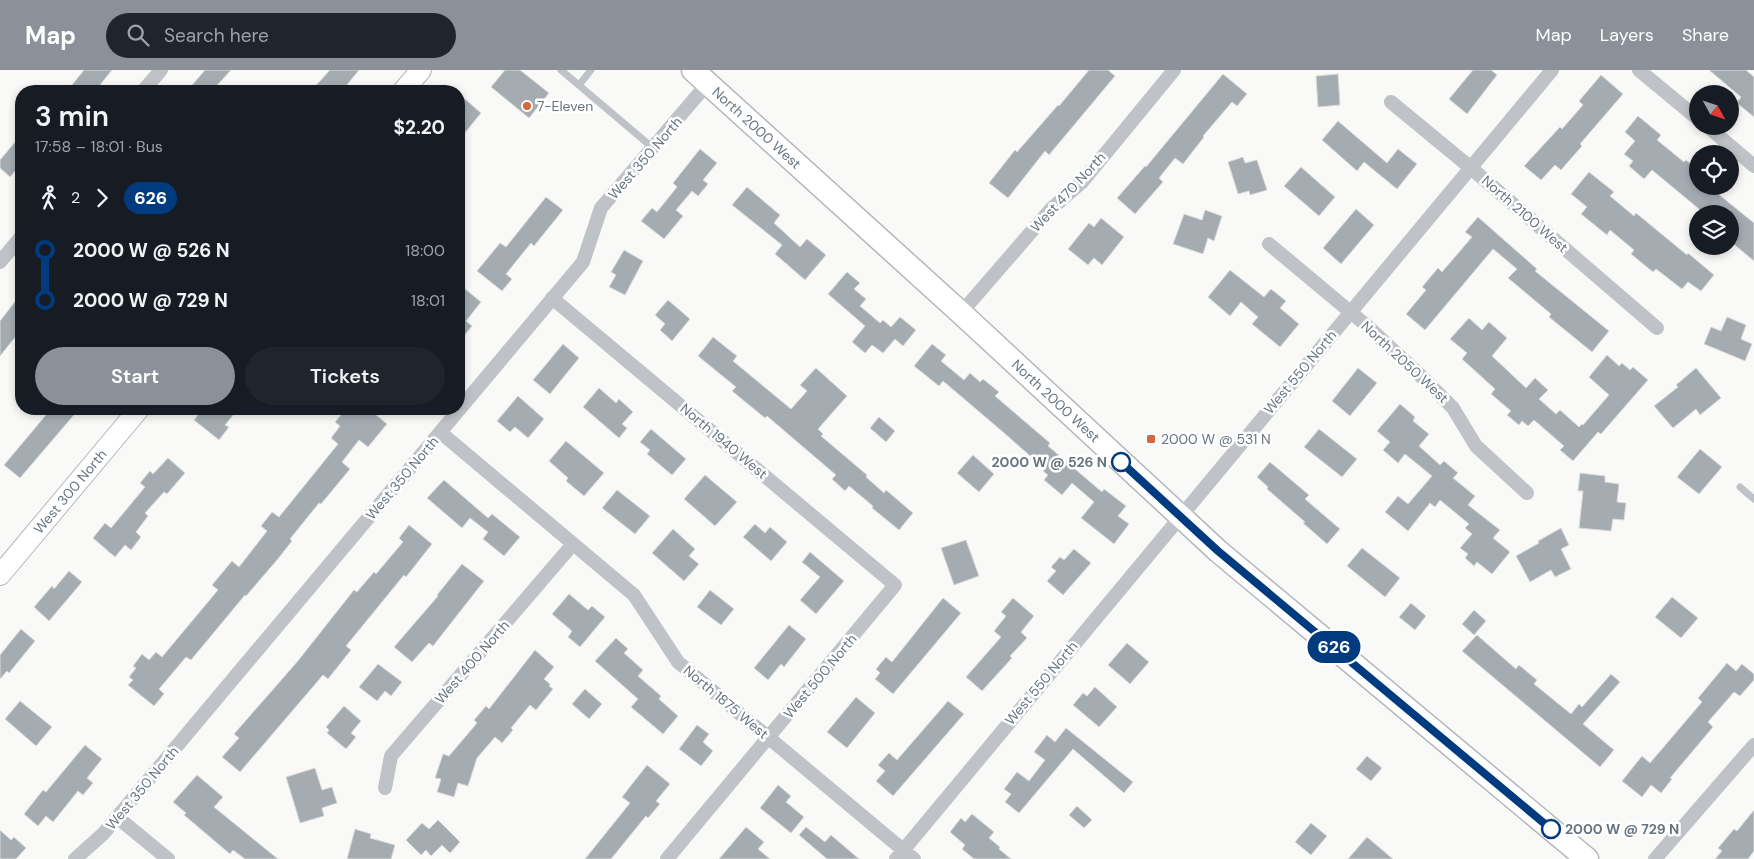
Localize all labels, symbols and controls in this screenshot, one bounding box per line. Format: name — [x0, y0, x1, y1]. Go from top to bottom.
search box — [106, 13, 456, 58]
text: Map — [25, 20, 76, 51]
icon: search — [124, 21, 152, 49]
text: Search here — [164, 23, 269, 48]
text: Map — [1536, 23, 1572, 47]
text: Layers — [1600, 23, 1654, 47]
text: Share — [1682, 23, 1729, 47]
street label: North 2000 West — [708, 83, 805, 173]
north arrow — [1689, 85, 1739, 135]
map controls — [1689, 85, 1739, 255]
place label: 7-Eleven — [537, 97, 593, 115]
text: 3 min — [35, 98, 109, 135]
marker: 7-Eleven — [521, 100, 533, 112]
street label: West 350 North — [604, 113, 686, 203]
text: $2.20 — [394, 115, 445, 140]
text: 17:58 – 18:01 · Bus — [35, 136, 163, 157]
button: locate — [1689, 145, 1739, 195]
street label: West 470 North — [1026, 148, 1110, 236]
street label: North 2100 West — [1478, 172, 1572, 256]
icon: walk — [35, 184, 63, 212]
icon: forward — [88, 184, 116, 212]
text: 626 — [134, 186, 167, 210]
text: 2 — [71, 187, 80, 208]
button: layers — [1689, 205, 1739, 255]
text: 2000 W @ 526 N — [73, 238, 230, 263]
text: 18:00 — [405, 240, 445, 261]
text: 2000 W @ 729 N — [73, 288, 228, 313]
text: 18:01 — [411, 290, 445, 311]
street label: North 2050 West — [1358, 317, 1452, 407]
street label: West 550 North — [1260, 326, 1340, 418]
button: Start — [35, 347, 235, 405]
button: Tickets — [245, 347, 445, 405]
street label: North 2000 West — [1008, 356, 1104, 446]
street label: North 1940 West — [677, 399, 771, 483]
place label: 2000 W @ 531 N — [1161, 430, 1271, 448]
street label: West 350 North — [362, 433, 442, 523]
marker: 2000 W @ 531 N — [1145, 433, 1157, 445]
street label: West 300 North — [29, 446, 110, 537]
marker: 2000 W @ 526 N — [1111, 452, 1131, 472]
place label: 2000 W @ 526 N — [992, 453, 1107, 471]
street label: West 400 North — [431, 617, 513, 707]
street label: West 500 North — [779, 630, 861, 722]
line badge: 626 — [1305, 631, 1363, 663]
text: 626 — [1317, 635, 1351, 659]
street label: West 550 North — [1001, 637, 1081, 729]
street label: North 1875 West — [680, 661, 772, 743]
street label: West 350 North — [102, 743, 182, 833]
marker: 2000 W @ 729 N — [1541, 819, 1561, 839]
place label: 2000 W @ 729 N — [1565, 820, 1679, 838]

